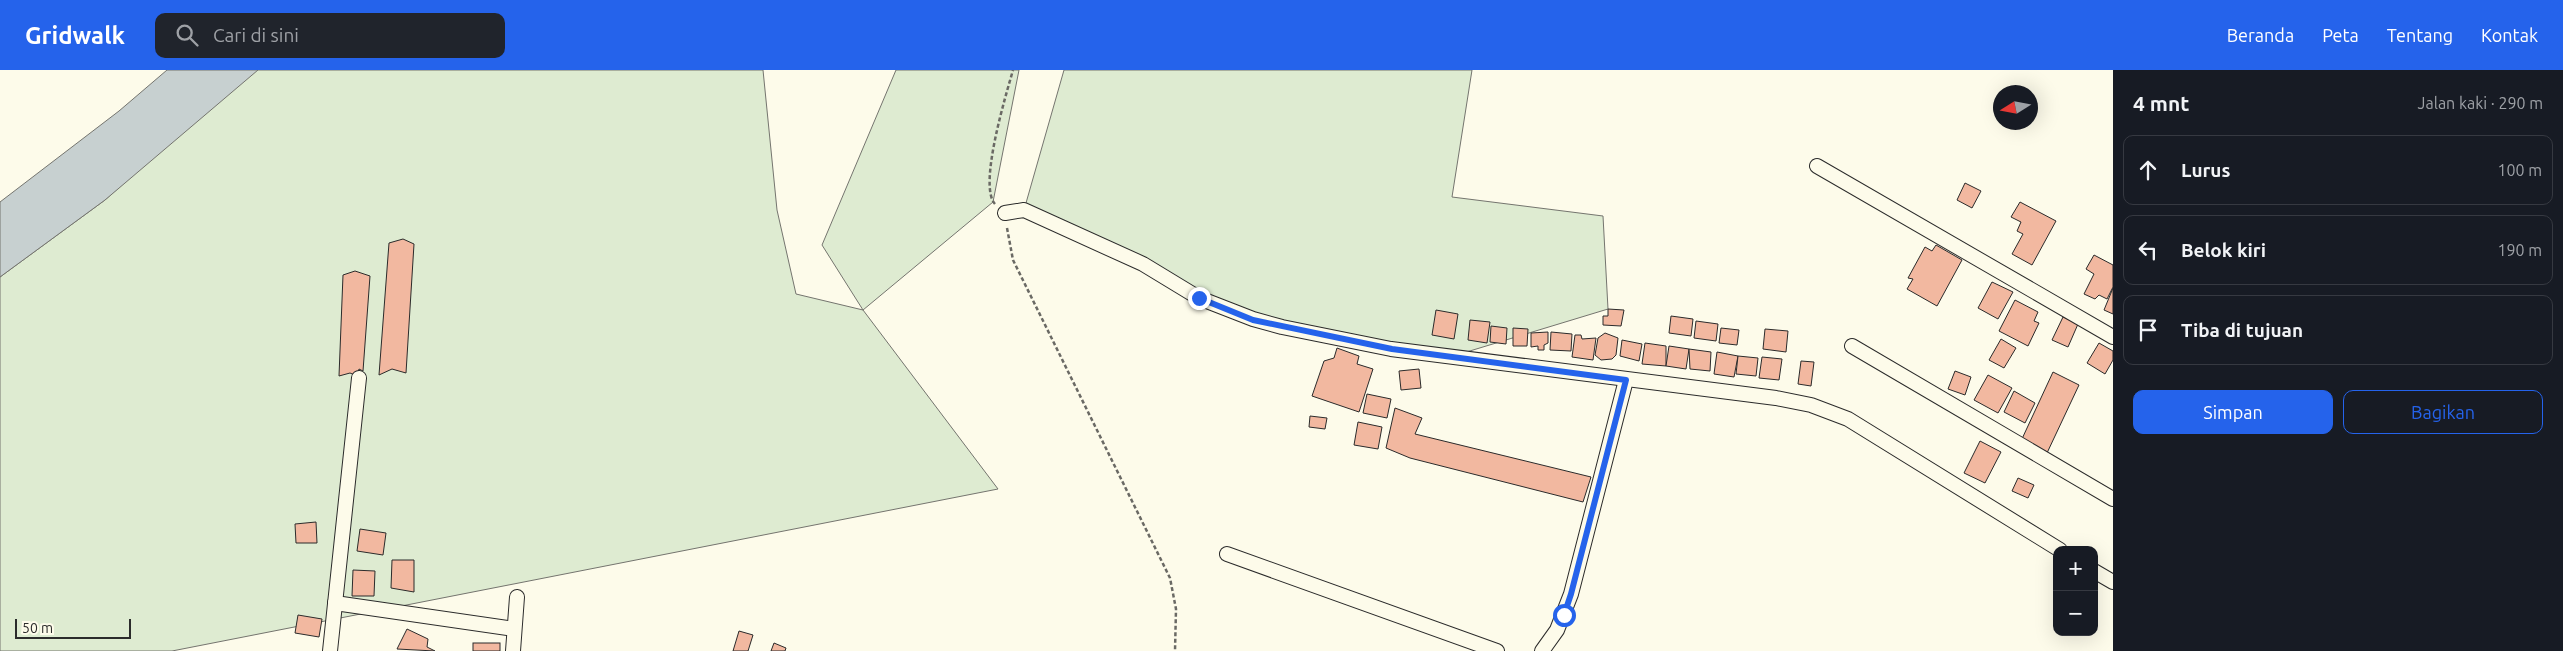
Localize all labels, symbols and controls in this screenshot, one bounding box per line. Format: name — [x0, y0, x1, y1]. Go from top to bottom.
search box — [155, 13, 505, 58]
icon: search — [173, 21, 201, 49]
text: Gridwalk — [25, 22, 125, 49]
text: Cari di sini — [213, 24, 299, 46]
text: Beranda — [2227, 25, 2294, 45]
text: Peta — [2322, 25, 2359, 45]
text: Tentang — [2387, 25, 2453, 45]
text: Kontak — [2481, 25, 2538, 45]
north arrow — [1993, 85, 2038, 130]
text: 4 mnt — [2133, 91, 2189, 115]
text: Jalan kaki · 290 m — [2418, 94, 2543, 112]
icon: ahead — [2134, 156, 2162, 184]
text: Lurus — [2181, 159, 2230, 181]
text: 100 m — [2497, 161, 2542, 179]
icon: left — [2134, 236, 2162, 264]
text: Belok kiri — [2181, 239, 2266, 261]
text: 190 m — [2497, 241, 2542, 259]
route end — [1188, 287, 1211, 310]
icon: arrive — [2134, 316, 2162, 344]
text: Tiba di tujuan — [2181, 319, 2303, 341]
button: Simpan — [2133, 390, 2333, 434]
button: Bagikan — [2343, 390, 2543, 434]
map controls — [2053, 546, 2098, 636]
button: + — [2053, 546, 2098, 591]
button: − — [2053, 591, 2098, 636]
route start — [1553, 604, 1576, 627]
scale bar — [15, 616, 131, 639]
text: 50 m — [22, 620, 53, 636]

